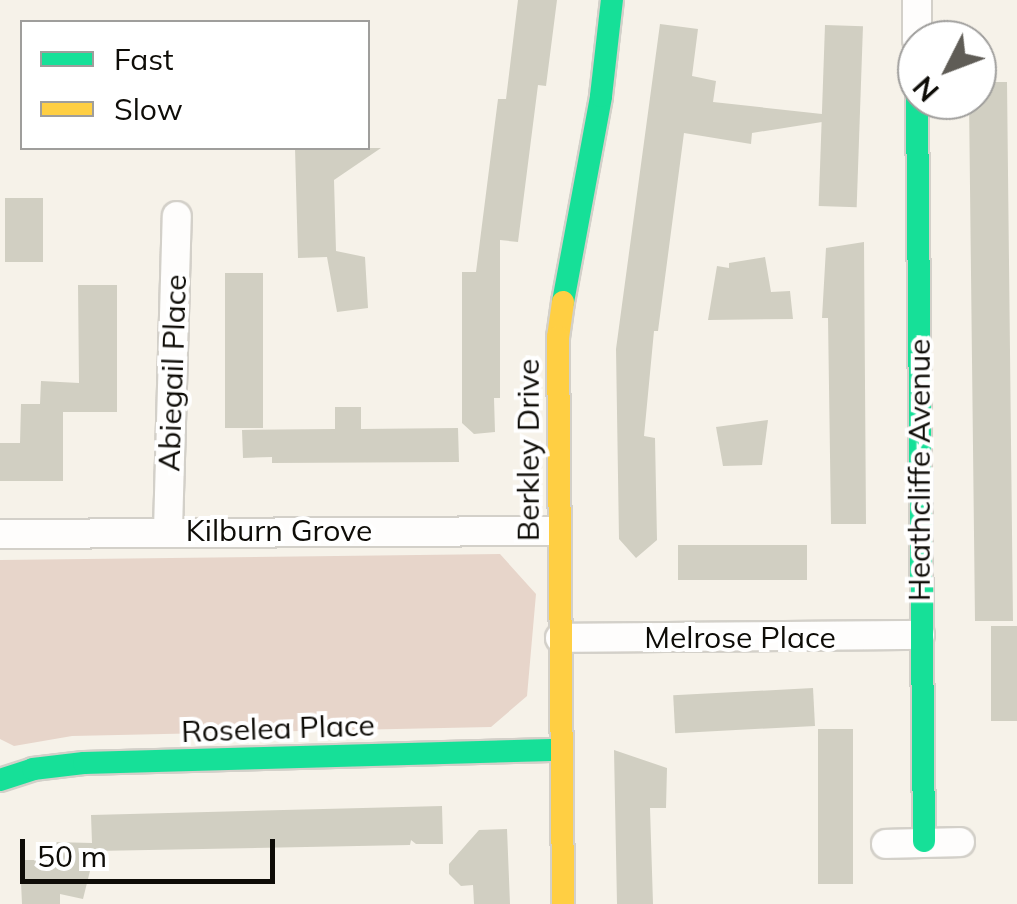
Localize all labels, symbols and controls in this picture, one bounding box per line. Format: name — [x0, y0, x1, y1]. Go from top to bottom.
legend — [20, 20, 370, 150]
north arrow — [897, 20, 997, 120]
text: Fast — [114, 40, 174, 78]
text: N — [906, 70, 946, 109]
text: Slow — [114, 90, 183, 128]
street label: Abiegail Place — [151, 274, 193, 472]
street label: Heathcliffe Avenue — [901, 339, 937, 601]
street label: Berkley Drive — [510, 359, 546, 541]
street label: Kilburn Grove — [186, 512, 372, 548]
street label: Melrose Place — [644, 619, 836, 655]
street label: Roselea Place — [181, 707, 375, 749]
scale bar — [25, 819, 280, 881]
text: 50 m — [37, 837, 107, 875]

